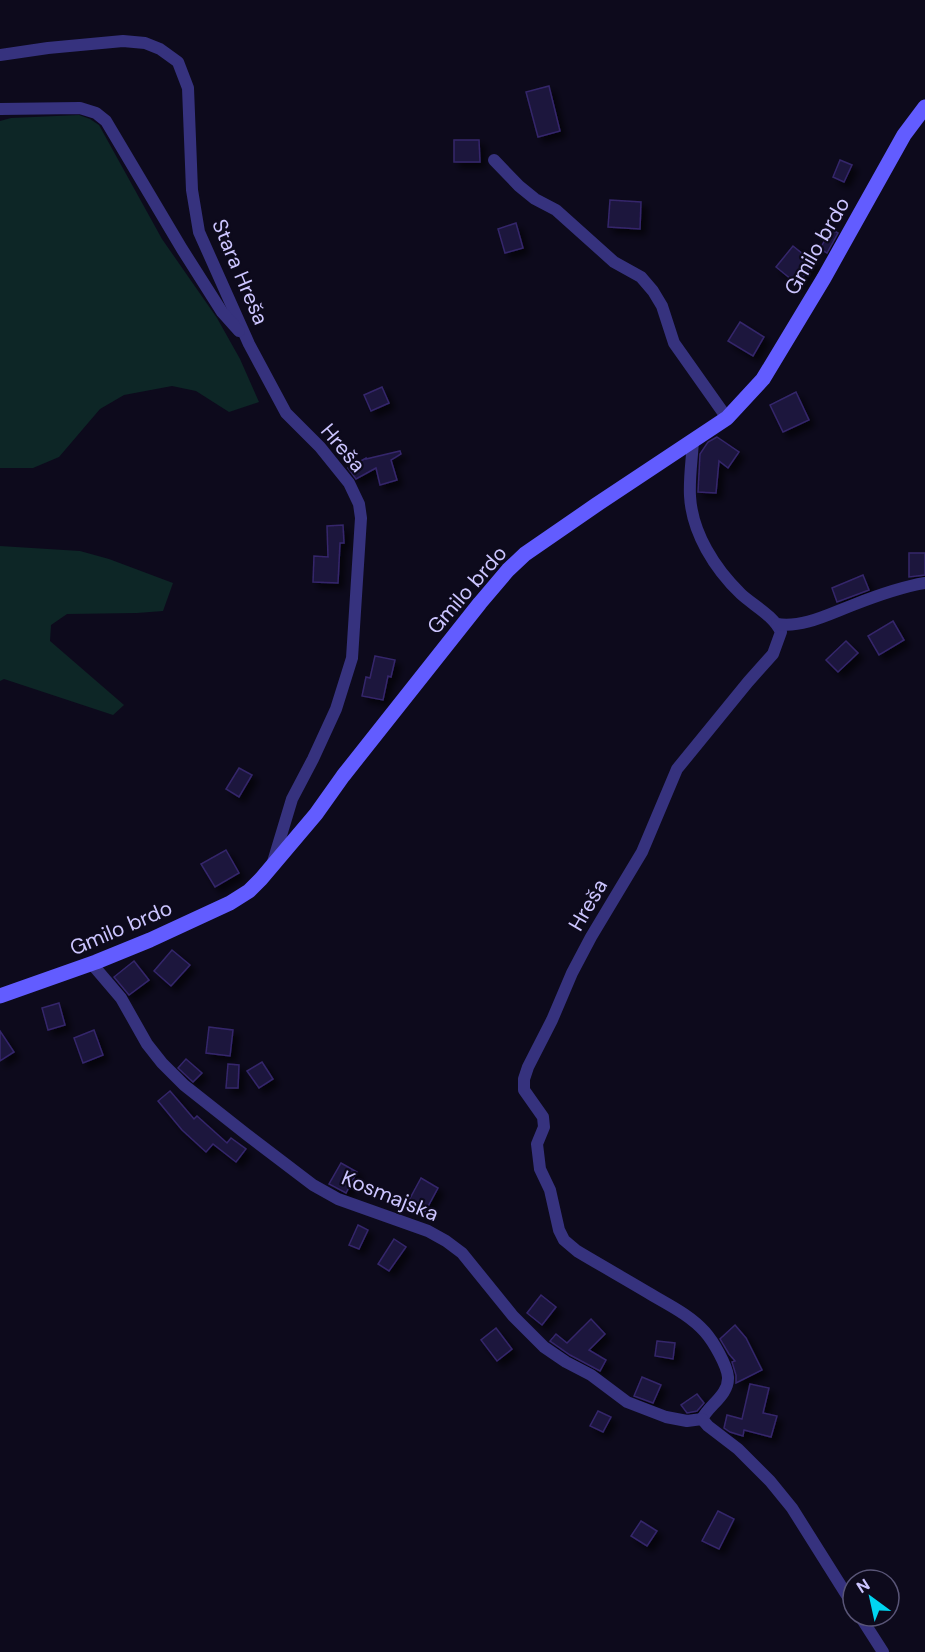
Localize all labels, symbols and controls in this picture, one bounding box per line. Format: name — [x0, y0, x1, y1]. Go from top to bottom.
street label: Gmilo brdo — [778, 192, 856, 300]
street label: Stara Hreša — [205, 215, 275, 329]
street label: Hreša — [314, 418, 372, 478]
street label: Gmilo brdo — [421, 540, 513, 640]
street label: Hreša — [562, 874, 614, 936]
street label: Gmilo brdo — [66, 894, 176, 962]
street label: Kosmajska — [337, 1164, 443, 1228]
north arrow — [841, 1568, 901, 1628]
text: N — [852, 1574, 874, 1598]

